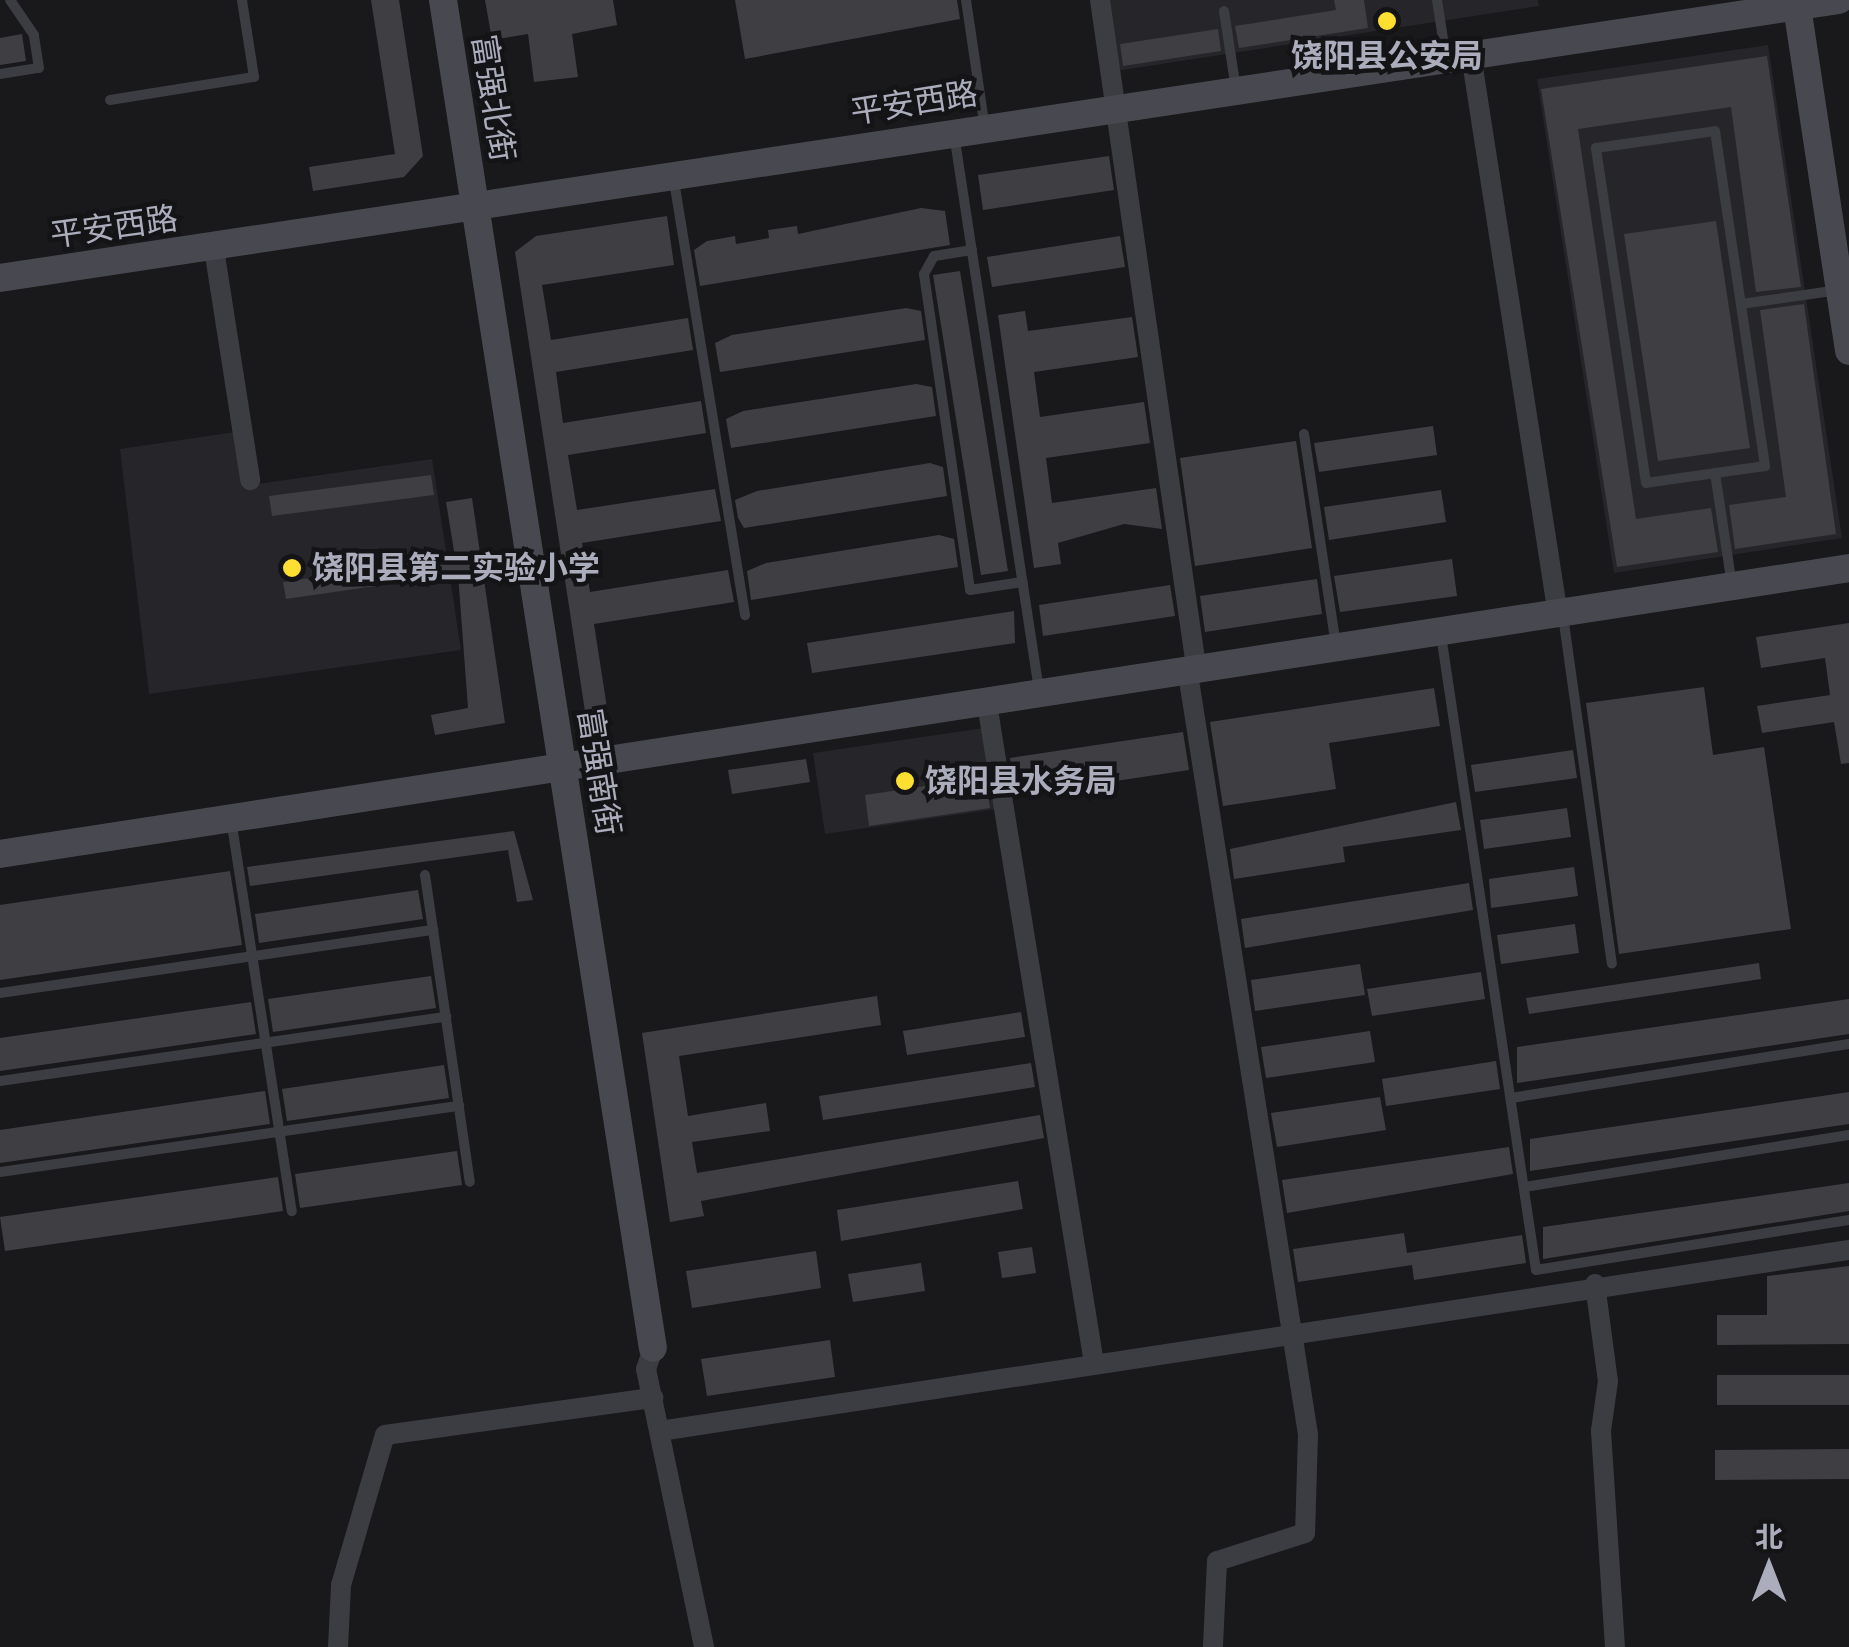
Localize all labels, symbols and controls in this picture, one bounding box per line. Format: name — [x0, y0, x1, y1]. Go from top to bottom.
marker: 饶阳县公安局 — [1376, 10, 1398, 32]
street label: 富强北街 — [464, 32, 522, 164]
place label: 饶阳县公安局 — [1291, 37, 1483, 75]
street label: 平安西路 — [848, 74, 980, 132]
street label: 平安西路 — [48, 199, 180, 255]
place label: 饶阳县第二实验小学 — [312, 549, 600, 587]
marker: 饶阳县第二实验小学 — [281, 557, 303, 579]
street label: 富强南街 — [570, 706, 628, 838]
place label: 饶阳县水务局 — [925, 762, 1117, 800]
marker: 饶阳县水务局 — [894, 770, 916, 792]
north arrow — [1719, 1517, 1819, 1617]
text: 北 — [1755, 1520, 1783, 1554]

